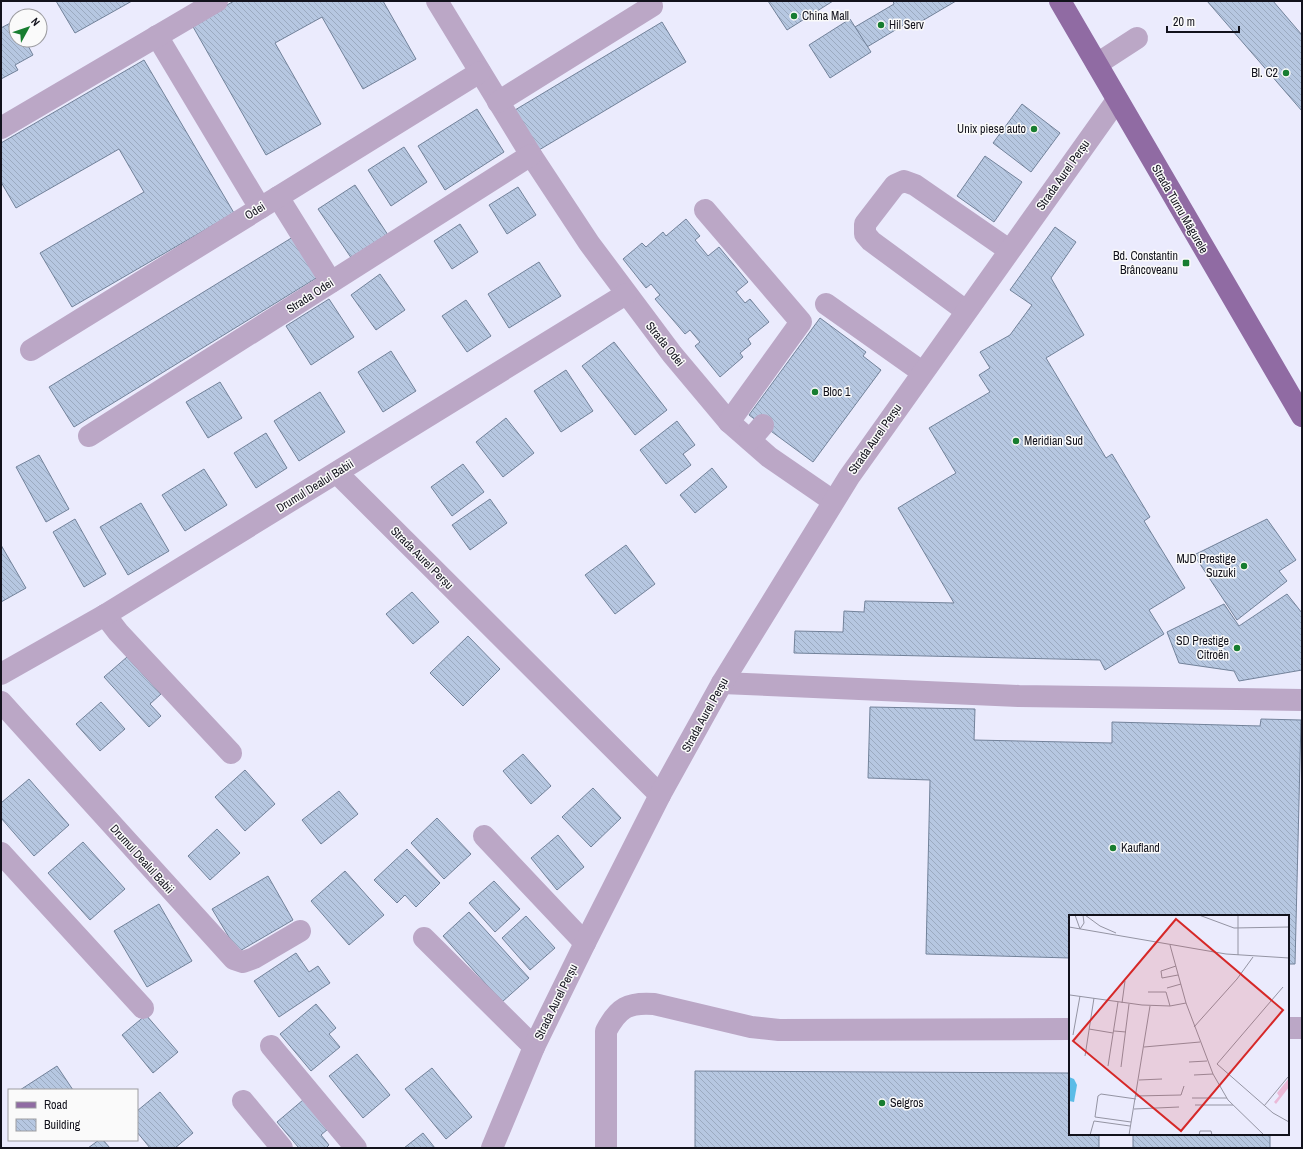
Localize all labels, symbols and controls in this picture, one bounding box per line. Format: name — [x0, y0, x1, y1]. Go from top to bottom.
north arrow — [8, 8, 48, 48]
place label: China Mall — [802, 8, 849, 24]
scale bar — [1167, 8, 1239, 34]
marker: China Mall — [789, 11, 799, 21]
text: 20 m — [1173, 14, 1195, 30]
text: N — [28, 15, 43, 29]
place label: Hil Serv — [889, 17, 924, 33]
marker: Hil Serv — [876, 20, 886, 30]
place label: Bl. C2 — [1251, 65, 1278, 81]
marker: Bl. C2 — [1281, 68, 1291, 78]
place label: Unix piese auto — [957, 121, 1026, 137]
marker: Unix piese auto — [1029, 124, 1039, 134]
street label: Strada Aurel Perșu — [1033, 137, 1093, 213]
street label: Strada Turnu Măgurele — [1148, 162, 1212, 256]
street label: Odei — [242, 199, 268, 223]
place label: Bd. Constantin Brâncoveanu — [1113, 248, 1178, 278]
marker: Bd. Constantin Brâncoveanu — [1181, 258, 1191, 268]
street label: Strada Odei — [283, 275, 337, 317]
street label: Strada Odei — [642, 318, 688, 370]
place label: Bloc 1 — [823, 384, 851, 400]
marker: Bloc 1 — [810, 387, 820, 397]
street label: Strada Aurel Perșu — [845, 401, 905, 477]
place label: Meridian Sud — [1024, 433, 1083, 449]
marker: Meridian Sud — [1011, 436, 1021, 446]
street label: Drumul Dealul Babii — [273, 456, 357, 516]
street label: Strada Aurel Perșu — [387, 523, 457, 593]
place label: MJD Prestige Suzuki — [1176, 551, 1236, 581]
marker: MJD Prestige Suzuki — [1239, 561, 1249, 571]
place label: SD Prestige Citroën — [1176, 633, 1229, 663]
marker: SD Prestige Citroën — [1232, 643, 1242, 653]
street label: Strada Aurel Perșu — [678, 675, 732, 755]
street label: Drumul Dealul Babii — [107, 821, 177, 897]
place label: Kaufland — [1121, 840, 1160, 856]
marker: Kaufland — [1108, 843, 1118, 853]
inset map — [1069, 915, 1289, 1135]
street label: Strada Aurel Perșu — [531, 961, 581, 1043]
legend — [8, 1089, 138, 1141]
place label: Selgros — [890, 1095, 923, 1111]
text: Road — [44, 1097, 68, 1113]
marker: Selgros — [877, 1098, 887, 1108]
text: Building — [44, 1117, 81, 1133]

